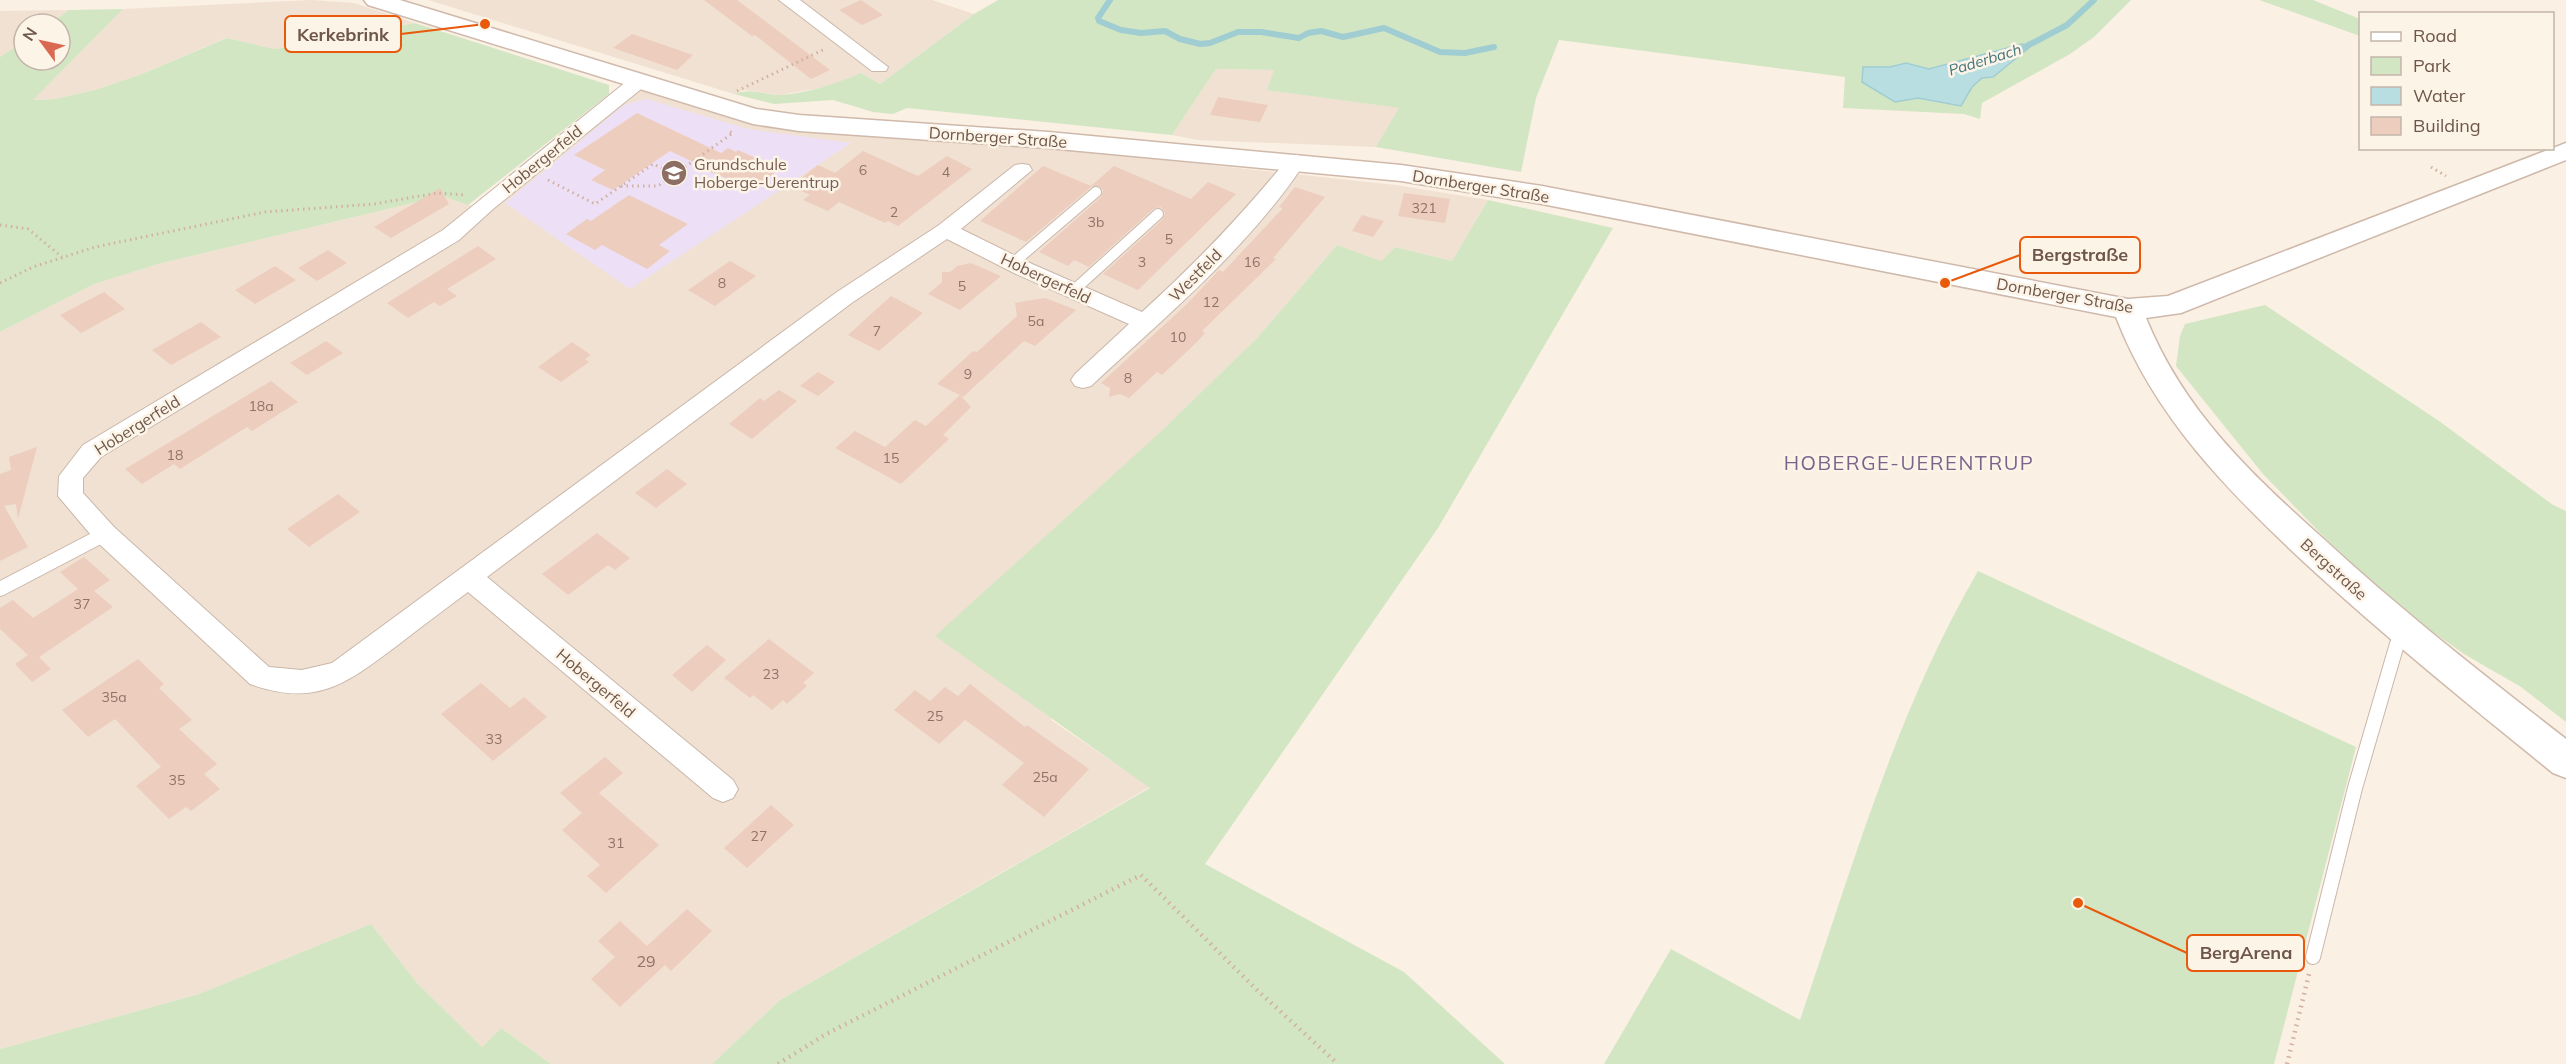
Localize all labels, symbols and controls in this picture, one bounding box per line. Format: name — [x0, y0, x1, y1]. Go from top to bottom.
north arrow — [12, 12, 72, 72]
legend — [2359, 12, 2554, 150]
callout: Kerkebrink — [285, 16, 401, 52]
text: N — [18, 23, 41, 44]
text: Kerkebrink — [297, 23, 390, 46]
text: Road — [2413, 24, 2457, 47]
water label: Paderbach — [1946, 39, 2024, 80]
text: Park — [2413, 54, 2452, 77]
text: Water — [2413, 84, 2466, 107]
text: Building — [2413, 114, 2481, 137]
street label: Hobergerfeld — [498, 121, 586, 197]
street label: Dornberger Straße — [928, 122, 1068, 152]
place label: Grundschule Hoberge-Uerentrup — [694, 154, 839, 192]
school or university icon: Grundschule Hoberge-Uerentrup — [659, 158, 689, 188]
house number: 6 — [859, 161, 867, 179]
house number: 4 — [942, 163, 951, 181]
street label: Dornberger Straße — [1411, 165, 1551, 207]
house number: 321 — [1411, 199, 1437, 217]
house number: 2 — [890, 203, 898, 221]
house number: 3b — [1088, 213, 1104, 231]
house number: 5 — [1165, 230, 1173, 248]
callout: Bergstraße — [2020, 237, 2140, 273]
text: Bergstraße — [2032, 243, 2128, 266]
street label: Westfeld — [1164, 244, 1226, 306]
street label: Hobergerfeld — [998, 248, 1094, 308]
house number: 3 — [1138, 253, 1146, 271]
house number: 16 — [1244, 253, 1260, 271]
street label: Dornberger Straße — [1995, 273, 2135, 317]
house number: 8 — [718, 274, 726, 292]
house number: 5 — [958, 277, 966, 295]
house number: 12 — [1203, 293, 1219, 311]
house number: 5a — [1028, 312, 1044, 330]
house number: 7 — [873, 322, 881, 340]
house number: 10 — [1170, 328, 1186, 346]
house number: 9 — [964, 365, 972, 383]
house number: 8 — [1124, 369, 1132, 387]
street label: Hobergerfeld — [90, 391, 184, 459]
house number: 18a — [248, 397, 274, 415]
house number: 18 — [167, 446, 183, 464]
house number: 15 — [883, 449, 899, 467]
district label: HOBERGE-UERENTRUP — [1784, 450, 2034, 475]
street label: Bergstraße — [2297, 534, 2371, 604]
house number: 37 — [74, 595, 90, 613]
street label: Hobergerfeld — [552, 644, 640, 722]
house number: 23 — [763, 665, 779, 683]
house number: 35a — [101, 688, 127, 706]
house number: 25 — [927, 707, 943, 725]
house number: 33 — [486, 730, 502, 748]
house number: 25a — [1032, 768, 1058, 786]
house number: 35 — [169, 771, 185, 789]
house number: 27 — [751, 827, 767, 845]
house number: 31 — [608, 834, 624, 852]
callout: BergArena — [2187, 935, 2304, 971]
text: BergArena — [2200, 941, 2292, 964]
house number: 29 — [636, 951, 656, 971]

